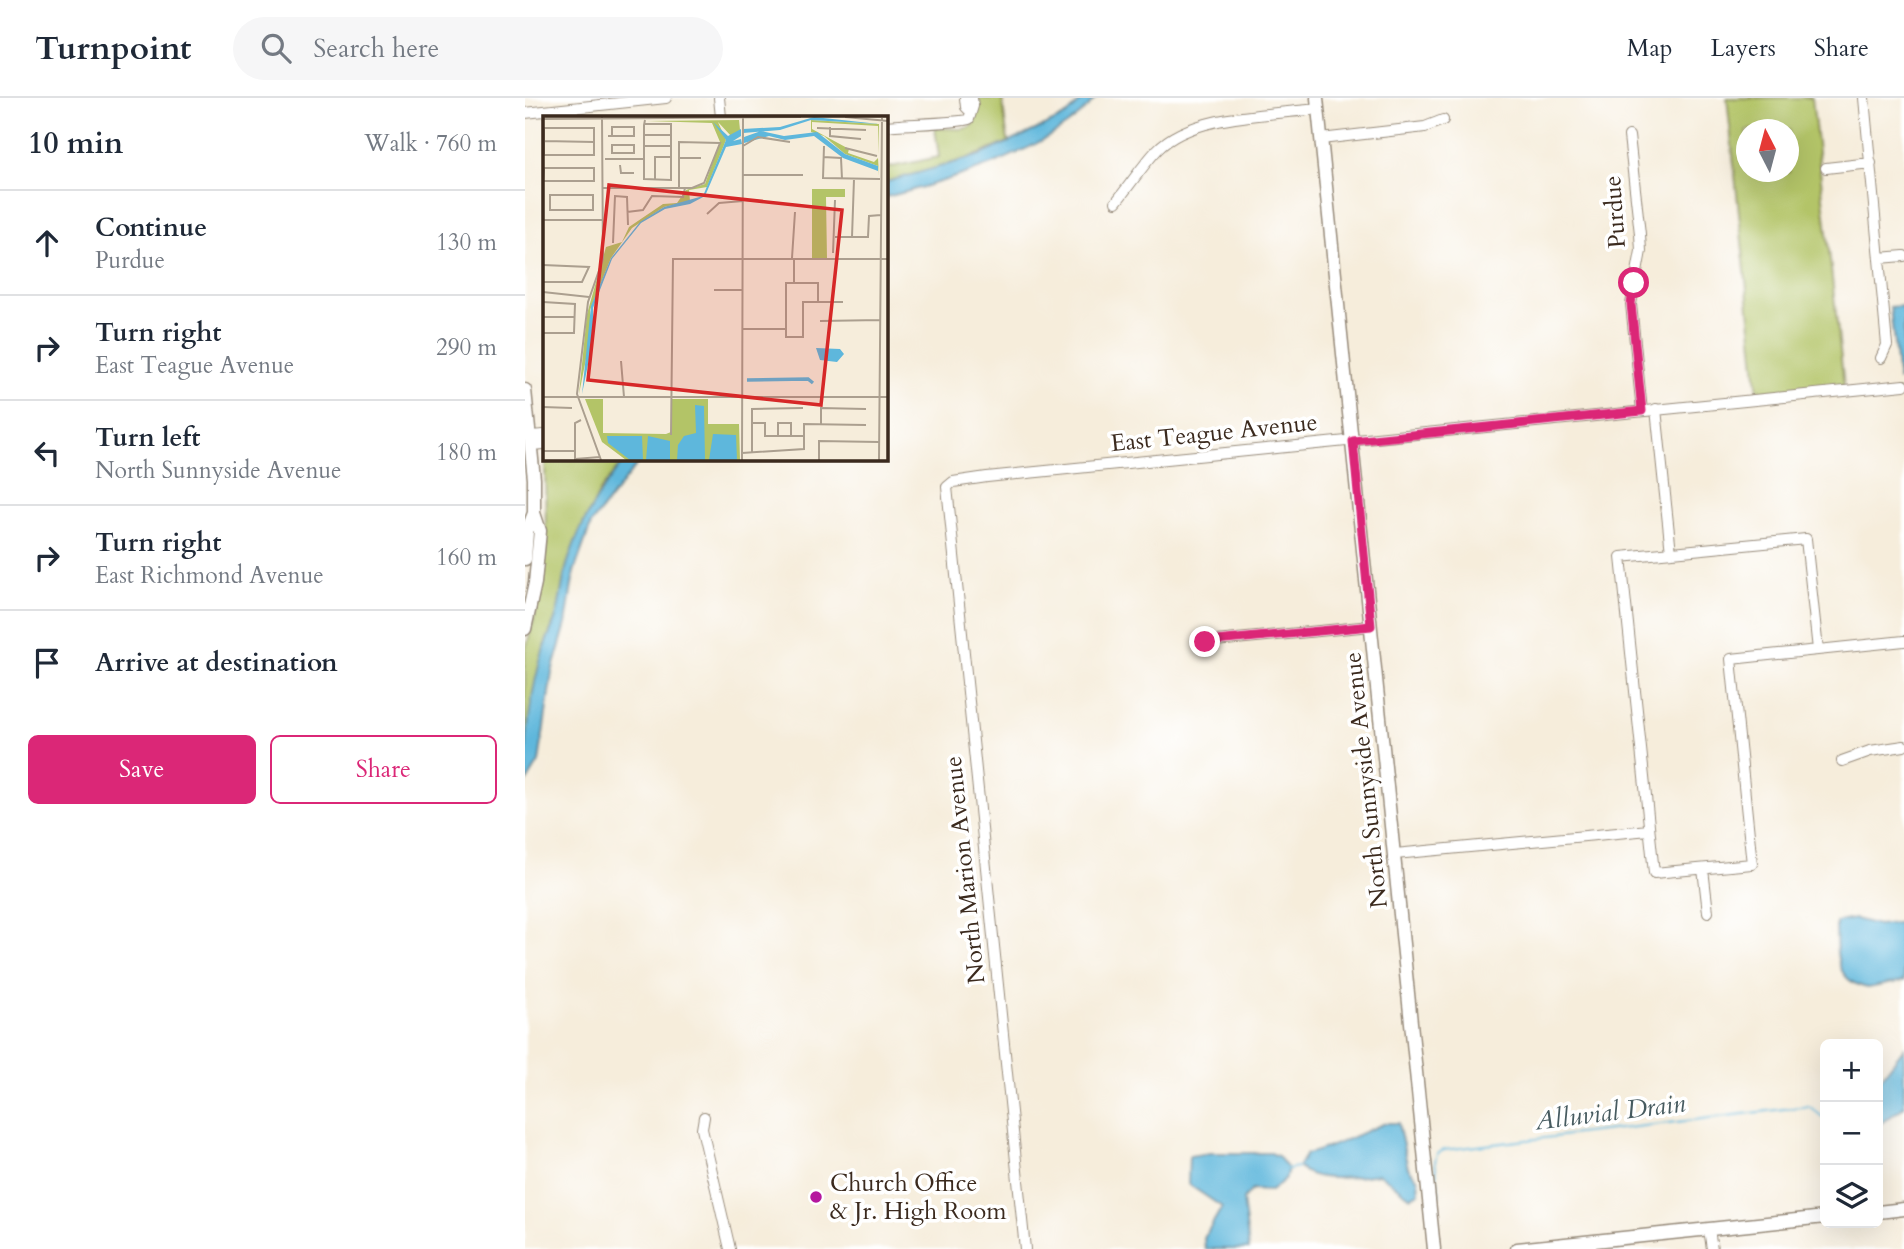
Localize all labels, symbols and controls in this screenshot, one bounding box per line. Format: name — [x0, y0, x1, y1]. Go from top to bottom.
search box — [233, 17, 723, 80]
text: Turnpoint — [35, 26, 191, 71]
icon: search — [257, 29, 295, 67]
text: Search here — [313, 31, 439, 66]
text: Map — [1627, 32, 1673, 65]
text: Layers — [1711, 32, 1776, 65]
text: Share — [1814, 32, 1869, 65]
inset map — [543, 116, 887, 460]
north arrow — [1736, 119, 1799, 182]
text: 10 min — [28, 123, 123, 164]
text: Walk · 760 m — [364, 128, 497, 159]
street label: Purdue — [1596, 174, 1634, 250]
text: Continue — [95, 210, 207, 245]
icon: ahead — [28, 224, 66, 262]
text: 130 m — [436, 227, 497, 258]
text: Purdue — [95, 245, 165, 276]
route start — [1618, 267, 1649, 298]
text: Turn right — [95, 315, 222, 350]
icon: right — [28, 329, 66, 367]
text: 290 m — [436, 332, 497, 363]
text: East Teague Avenue — [95, 350, 294, 381]
street label: East Teague Avenue — [1109, 406, 1319, 460]
text: Turn left — [95, 420, 200, 455]
icon: left — [28, 434, 66, 472]
text: 180 m — [436, 437, 497, 468]
text: North Sunnyside Avenue — [95, 455, 342, 486]
text: Turn right — [95, 525, 222, 560]
icon: right — [28, 539, 66, 577]
text: 160 m — [436, 542, 497, 573]
text: East Richmond Avenue — [95, 560, 324, 591]
route end — [1189, 626, 1220, 657]
icon: arrive — [28, 644, 66, 682]
text: Arrive at destination — [95, 645, 338, 680]
street label: North Sunnyside Avenue — [1336, 650, 1396, 910]
button: Save — [28, 735, 256, 804]
button: Share — [270, 735, 497, 804]
street label: North Marion Avenue — [937, 755, 993, 985]
map controls — [1820, 1039, 1883, 1228]
button: + — [1820, 1039, 1883, 1102]
water label: Alluvial Drain — [1532, 1085, 1688, 1139]
button: − — [1820, 1102, 1883, 1165]
button: layers — [1820, 1165, 1883, 1228]
place label: Church Office & Jr. High Room — [830, 1167, 1007, 1228]
marker: Church Office & Jr. High Room — [808, 1189, 824, 1205]

